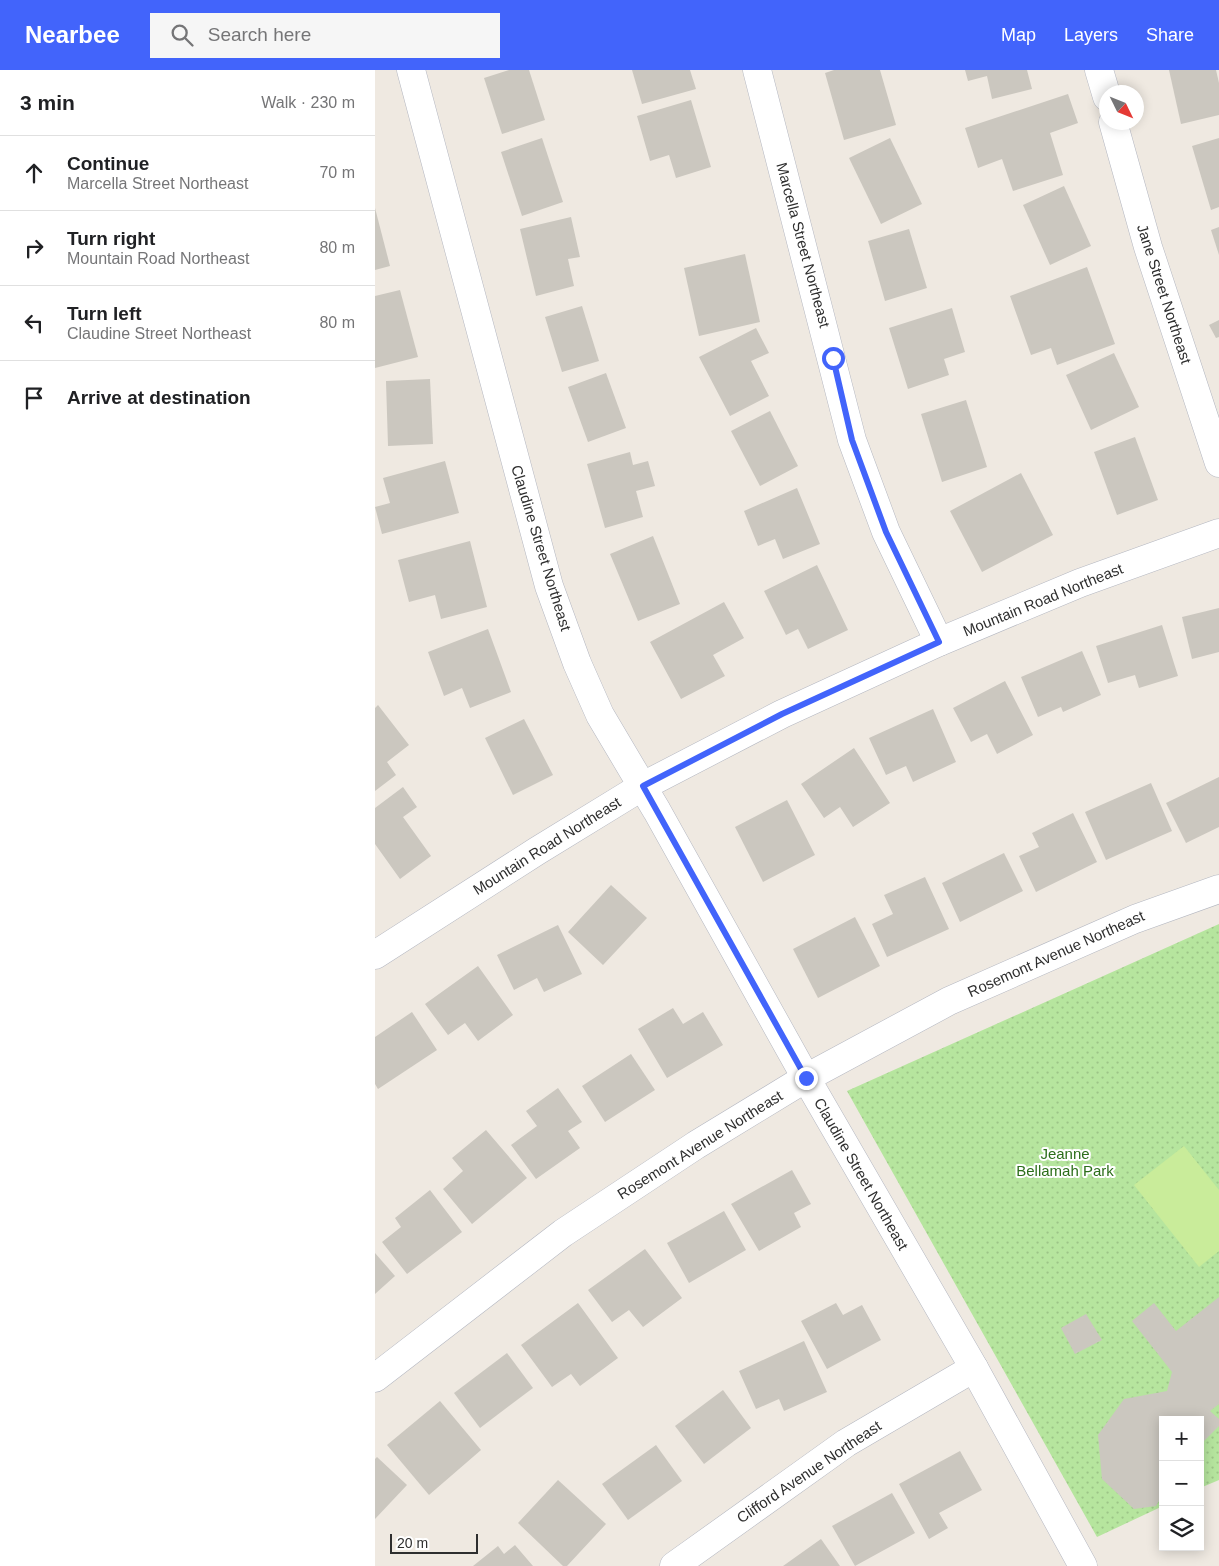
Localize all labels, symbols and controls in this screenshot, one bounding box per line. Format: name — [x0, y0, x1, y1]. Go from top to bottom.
search box — [150, 13, 500, 58]
text: Nearbee — [25, 21, 120, 48]
icon: search — [168, 21, 196, 49]
text: Search here — [208, 24, 311, 45]
text: Map — [1001, 25, 1036, 45]
text: Layers — [1064, 25, 1118, 45]
text: Share — [1146, 25, 1194, 45]
north arrow — [1099, 85, 1144, 130]
text: 3 min — [20, 91, 75, 114]
text: Walk · 230 m — [261, 94, 355, 111]
text: Continue — [67, 153, 149, 174]
icon: ahead — [20, 159, 48, 187]
street label: Marcella Street Northeast — [773, 161, 834, 330]
text: 70 m — [319, 164, 355, 181]
text: Marcella Street Northeast — [67, 175, 248, 192]
street label: Jane Street Northeast — [1134, 222, 1195, 367]
text: Turn right — [67, 228, 155, 249]
icon: right — [20, 234, 48, 262]
text: 80 m — [319, 239, 355, 256]
text: Mountain Road Northeast — [67, 250, 249, 267]
text: Turn left — [67, 303, 142, 324]
icon: left — [20, 309, 48, 337]
text: 80 m — [319, 314, 355, 331]
text: Claudine Street Northeast — [67, 325, 251, 342]
route start — [822, 347, 845, 370]
icon: arrive — [20, 384, 48, 412]
text: Arrive at destination — [67, 387, 251, 408]
street label: Claudine Street Northeast — [508, 463, 575, 634]
street label: Mountain Road Northeast — [960, 559, 1126, 639]
street label: Mountain Road Northeast — [470, 793, 624, 898]
street label: Rosemont Avenue Northeast — [965, 906, 1147, 1000]
route end — [795, 1067, 818, 1090]
street label: Rosemont Avenue Northeast — [614, 1086, 786, 1203]
street label: Claudine Street Northeast — [811, 1095, 912, 1253]
park label: Jeanne Bellamah Park — [1016, 1145, 1114, 1179]
street label: Clifford Avenue Northeast — [733, 1416, 885, 1526]
map controls — [1159, 1416, 1204, 1551]
button: + — [1159, 1416, 1204, 1461]
button: − — [1159, 1461, 1204, 1506]
button: layers — [1159, 1506, 1204, 1551]
scale bar — [390, 1531, 477, 1554]
text: 20 m — [397, 1535, 428, 1551]

